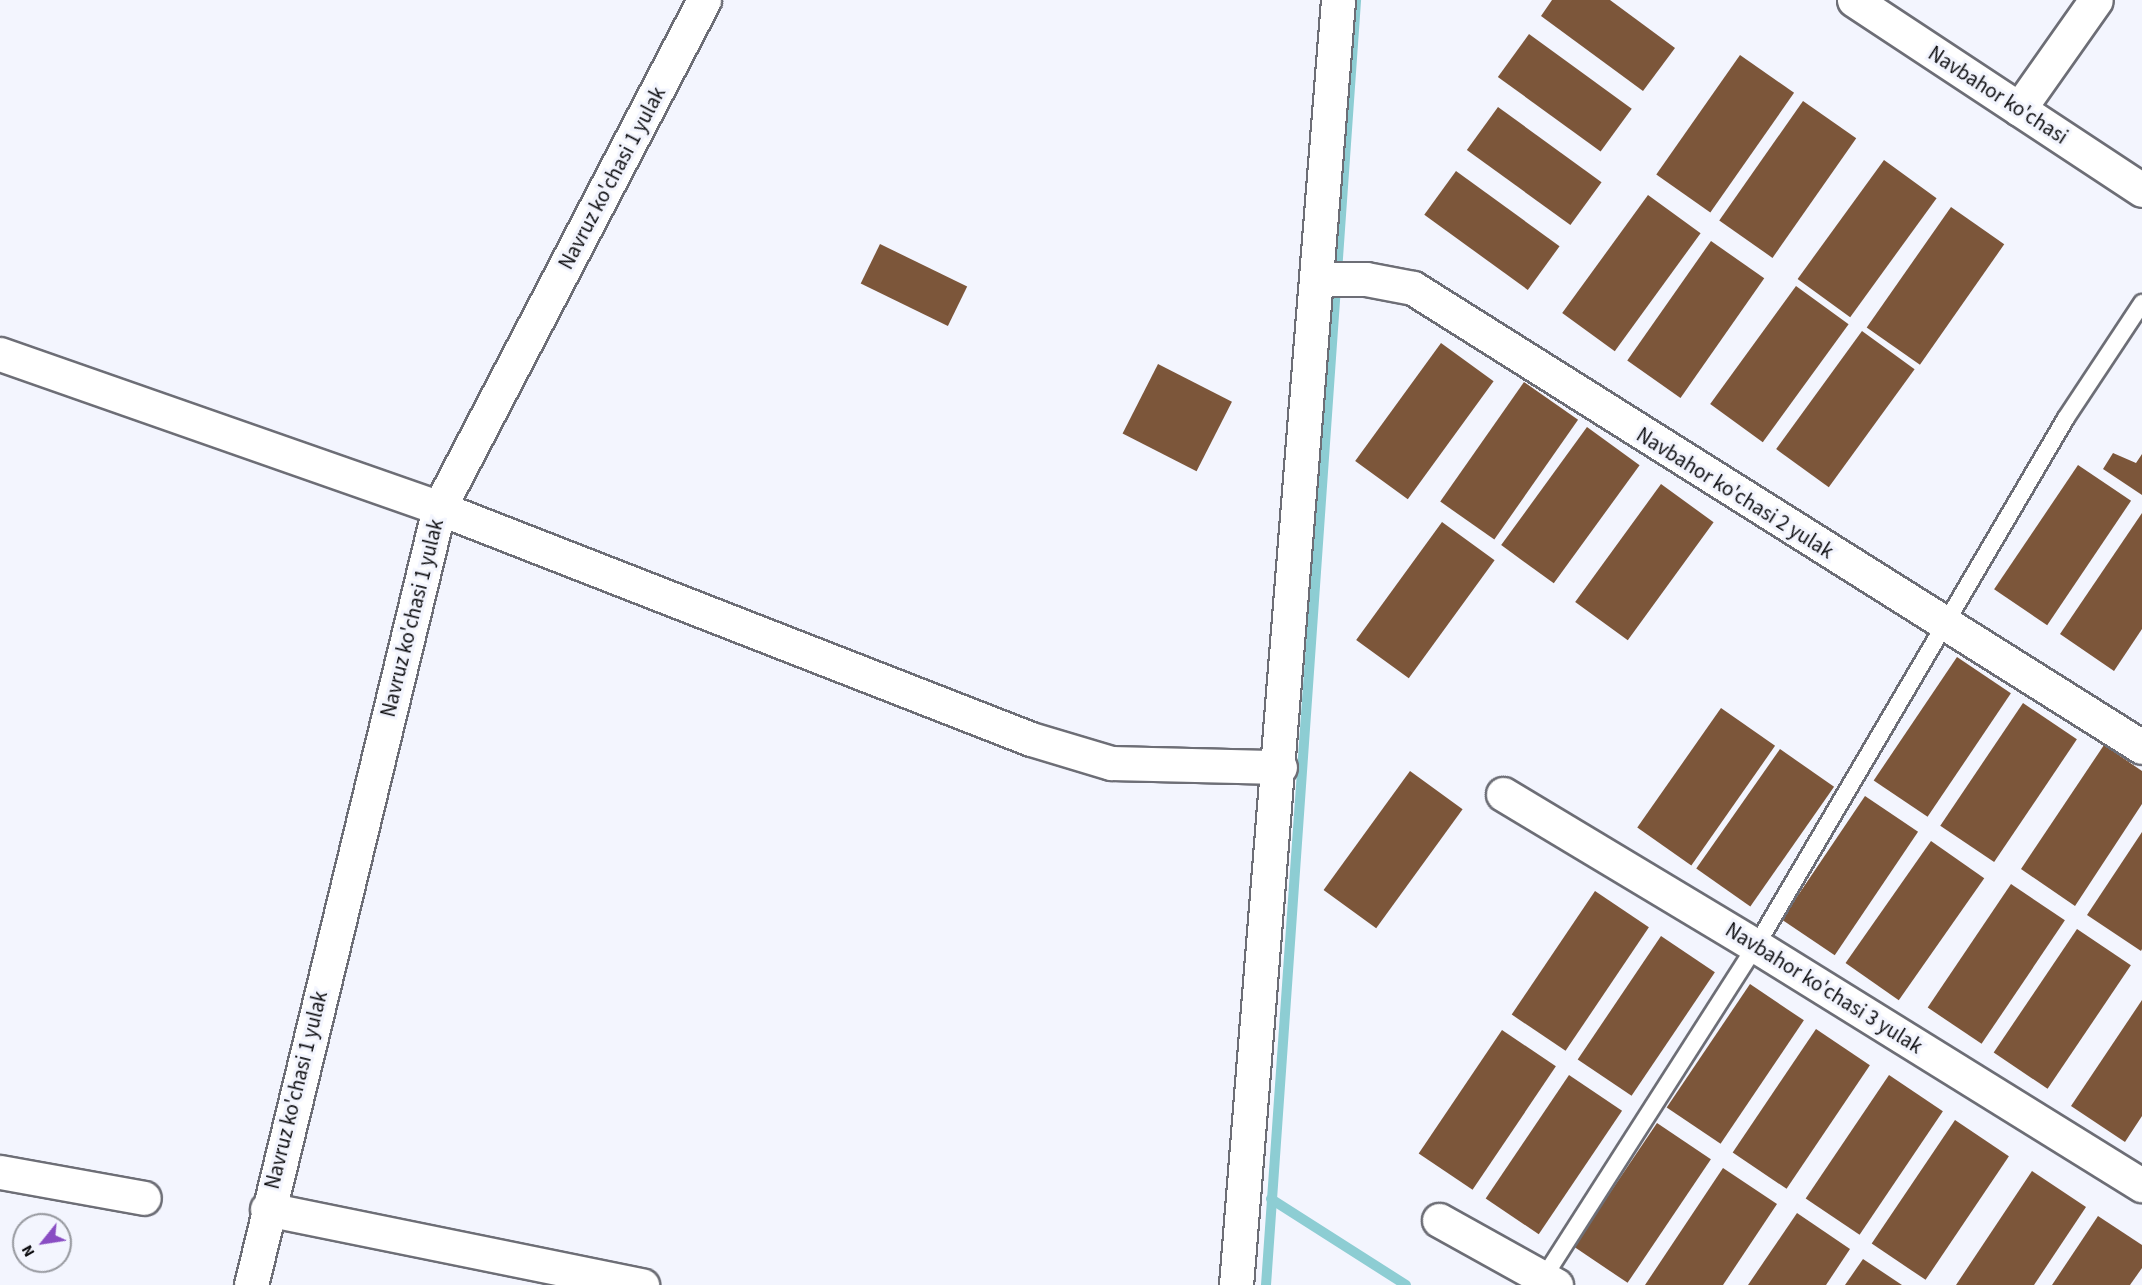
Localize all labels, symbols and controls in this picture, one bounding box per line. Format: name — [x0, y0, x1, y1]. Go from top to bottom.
street label: Navbahor ko'chasi — [1924, 41, 2072, 149]
street label: Navruz ko'chasi 1 yulak — [553, 82, 671, 274]
street label: Navbahor ko'chasi 2 yulak — [1632, 422, 1838, 564]
street label: Navruz ko'chasi 1 yulak — [375, 516, 449, 720]
street label: Navbahor ko'chasi 3 yulak — [1721, 917, 1927, 1059]
street label: Navruz ko'chasi 1 yulak — [259, 988, 333, 1192]
north arrow — [12, 1213, 72, 1273]
text: N — [16, 1241, 40, 1261]

